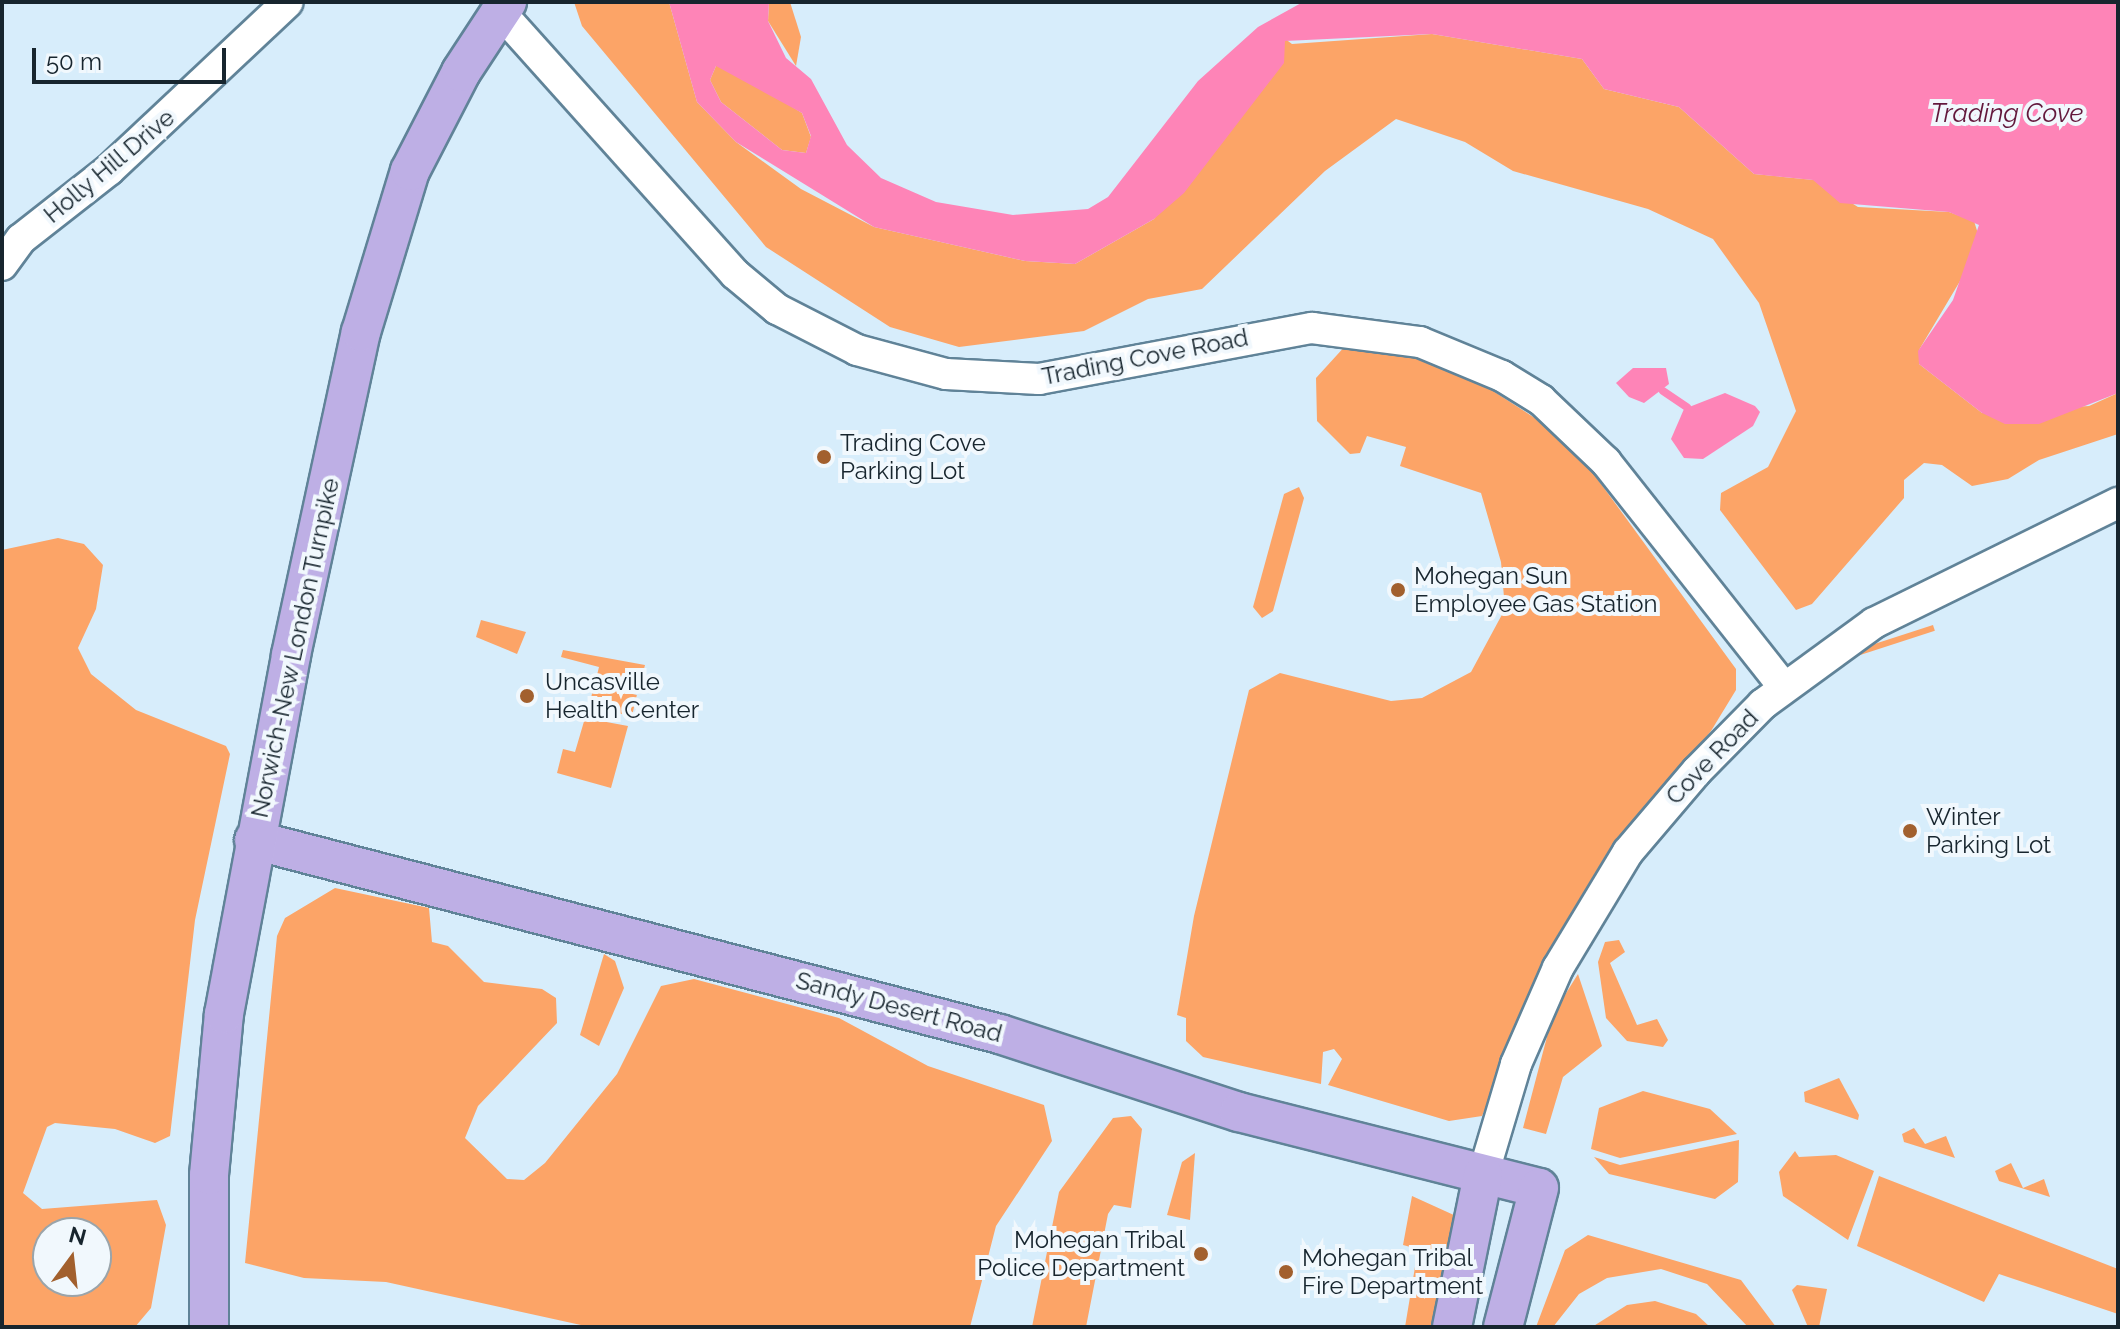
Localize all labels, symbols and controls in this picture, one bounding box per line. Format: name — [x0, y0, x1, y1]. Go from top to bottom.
scale bar — [36, 32, 230, 82]
text: 50 m — [46, 47, 102, 76]
water label: Trading Cove — [1931, 98, 2083, 130]
street label: Holly Hill Drive — [37, 103, 181, 229]
street label: Trading Cove Road — [1039, 323, 1251, 391]
place label: Trading Cove Parking Lot — [840, 429, 986, 485]
marker: Trading Cove Parking Lot — [815, 448, 833, 466]
street label: Norwich-New London Turnpike — [245, 475, 345, 821]
place label: Mohegan Sun Employee Gas Station — [1414, 562, 1657, 618]
marker: Mohegan Sun Employee Gas Station — [1389, 581, 1407, 599]
place label: Uncasville Health Center — [545, 668, 699, 724]
marker: Uncasville Health Center — [516, 685, 538, 707]
street label: Cove Road — [1660, 704, 1764, 810]
place label: Winter Parking Lot — [1926, 803, 2051, 859]
marker: Winter Parking Lot — [1901, 822, 1919, 840]
street label: Sandy Desert Road — [793, 966, 1005, 1048]
north arrow — [32, 1217, 112, 1297]
text: N — [66, 1221, 89, 1250]
place label: Mohegan Tribal Police Department — [977, 1226, 1185, 1282]
place label: Mohegan Tribal Fire Department — [1302, 1244, 1483, 1300]
marker: Mohegan Tribal Police Department — [1192, 1245, 1210, 1263]
marker: Mohegan Tribal Fire Department — [1277, 1263, 1295, 1281]

